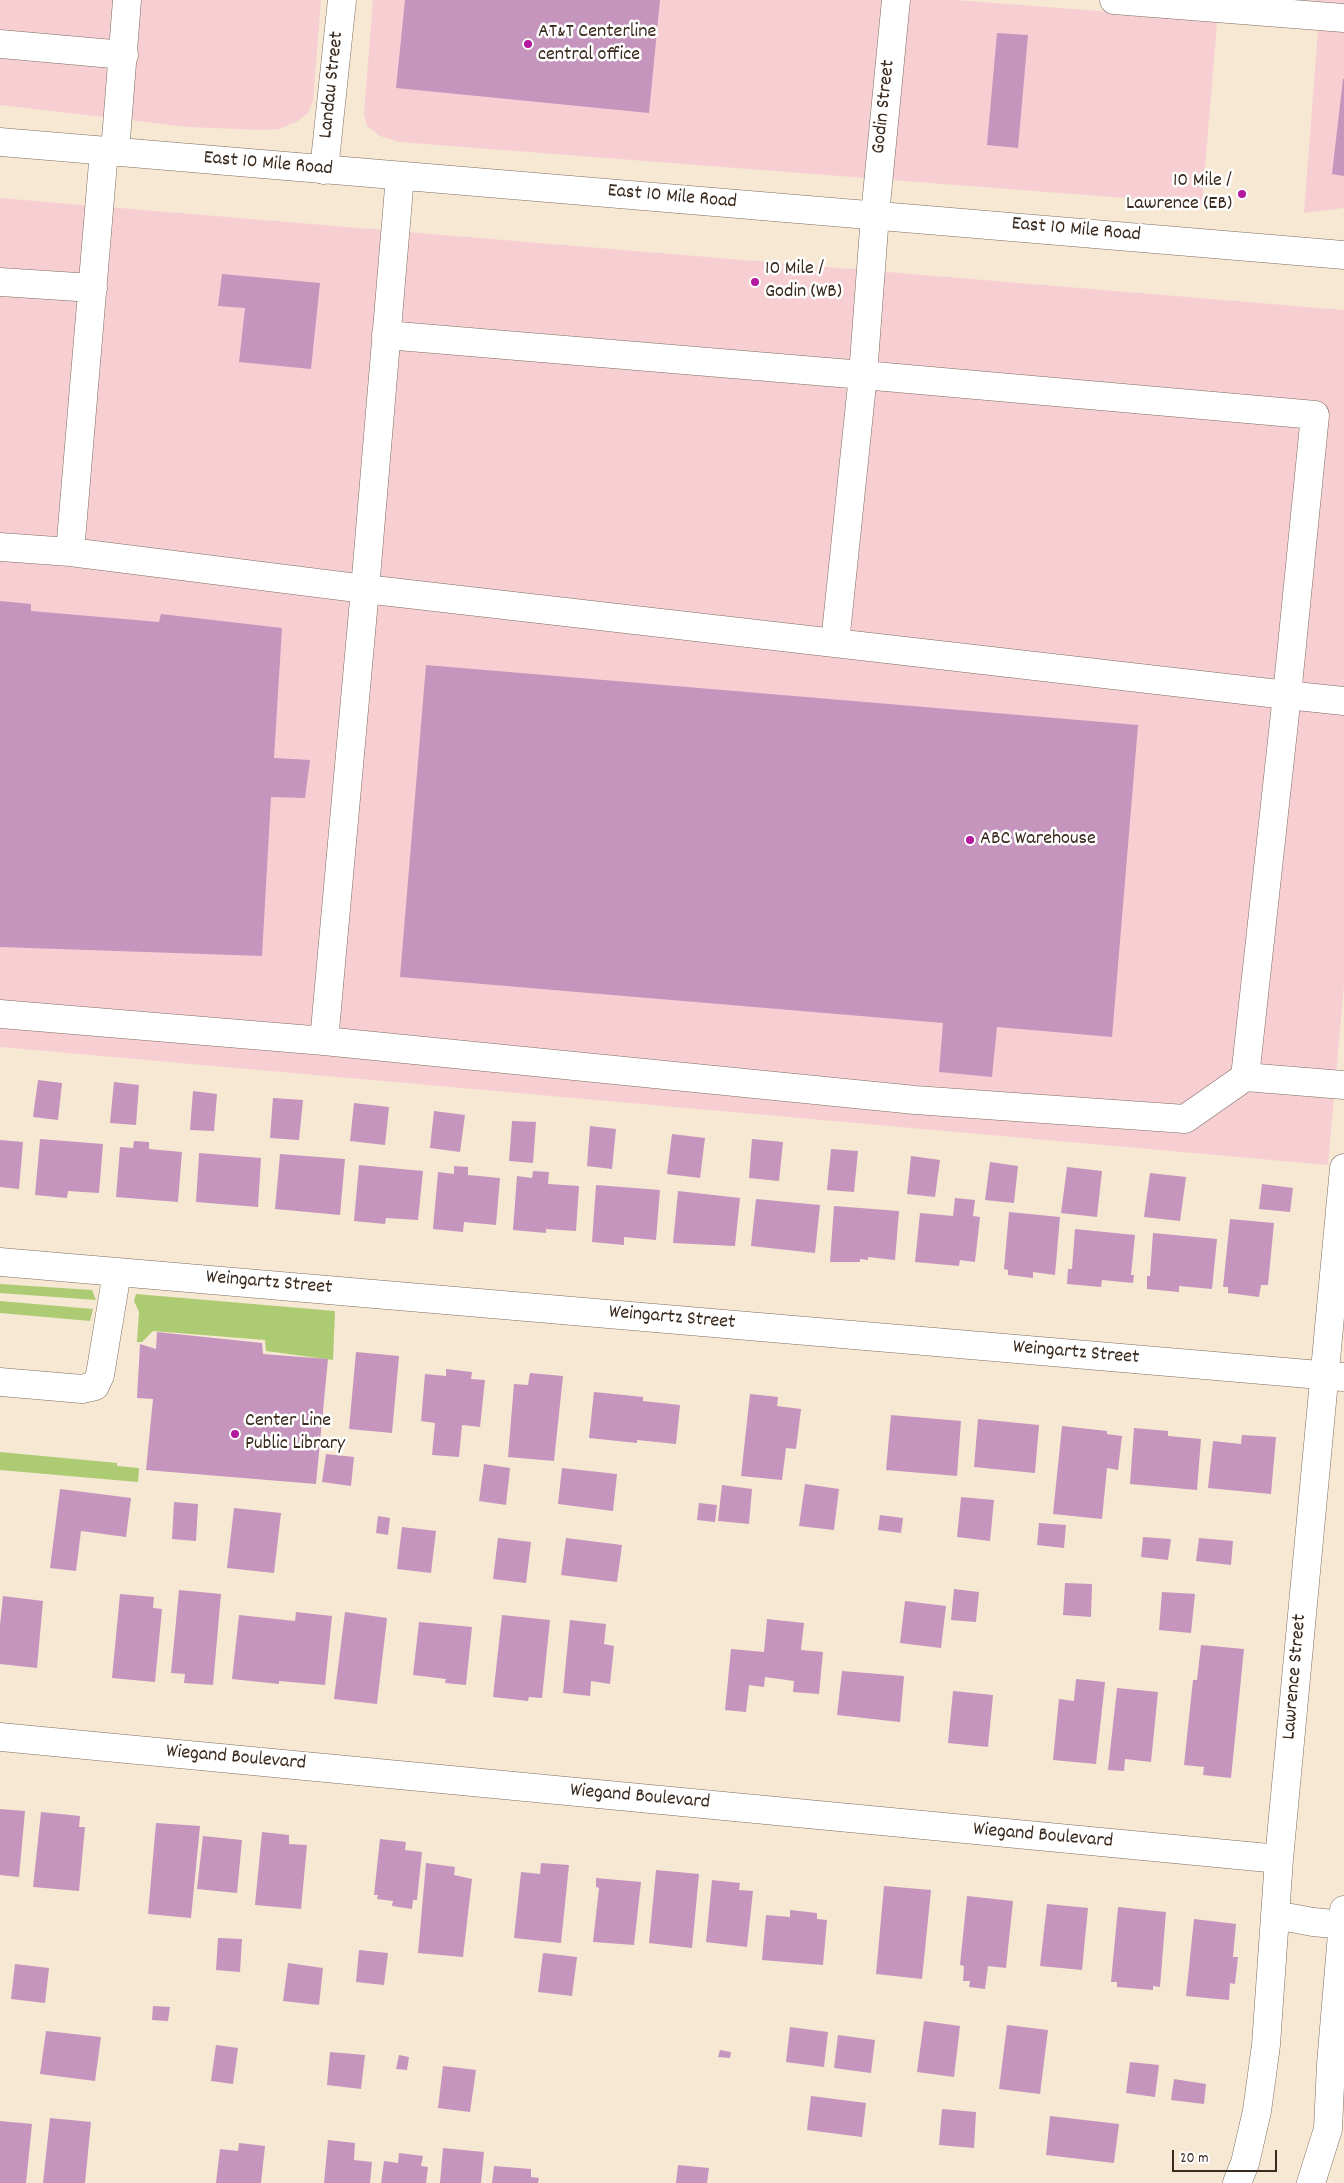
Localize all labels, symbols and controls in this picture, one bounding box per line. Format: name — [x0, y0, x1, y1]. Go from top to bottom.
place label: AT&T Centerline central office — [538, 21, 656, 68]
street label: Landau Street — [315, 30, 351, 140]
marker: AT&T Centerline central office — [522, 38, 534, 50]
street label: Godin Street — [868, 59, 902, 155]
street label: East 10 Mile Road — [202, 147, 334, 183]
place label: 10 Mile / Lawrence (EB) — [1126, 170, 1232, 217]
street label: East 10 Mile Road — [606, 180, 738, 216]
marker: 10 Mile / Lawrence (EB) — [1236, 188, 1248, 200]
street label: East 10 Mile Road — [1010, 213, 1142, 249]
place label: 10 Mile / Godin (WB) — [765, 258, 842, 305]
marker: 10 Mile / Godin (WB) — [749, 276, 761, 288]
place label: ABC Warehouse — [980, 828, 1096, 852]
marker: ABC Warehouse — [964, 834, 976, 846]
street label: Weingartz Street — [205, 1267, 333, 1301]
street label: Weingartz Street — [608, 1302, 736, 1336]
street label: Weingartz Street — [1012, 1337, 1140, 1371]
place label: Center Line Public Library — [245, 1410, 345, 1457]
marker: Center Line Public Library — [229, 1428, 241, 1440]
street label: Lawrence Street — [1279, 1613, 1313, 1741]
street label: Wiegand Boulevard — [165, 1741, 307, 1777]
street label: Wiegand Boulevard — [569, 1780, 711, 1816]
street label: Wiegand Boulevard — [972, 1819, 1114, 1855]
scale bar — [1174, 2140, 1279, 2172]
text: 20 m — [1180, 2148, 1208, 2170]

